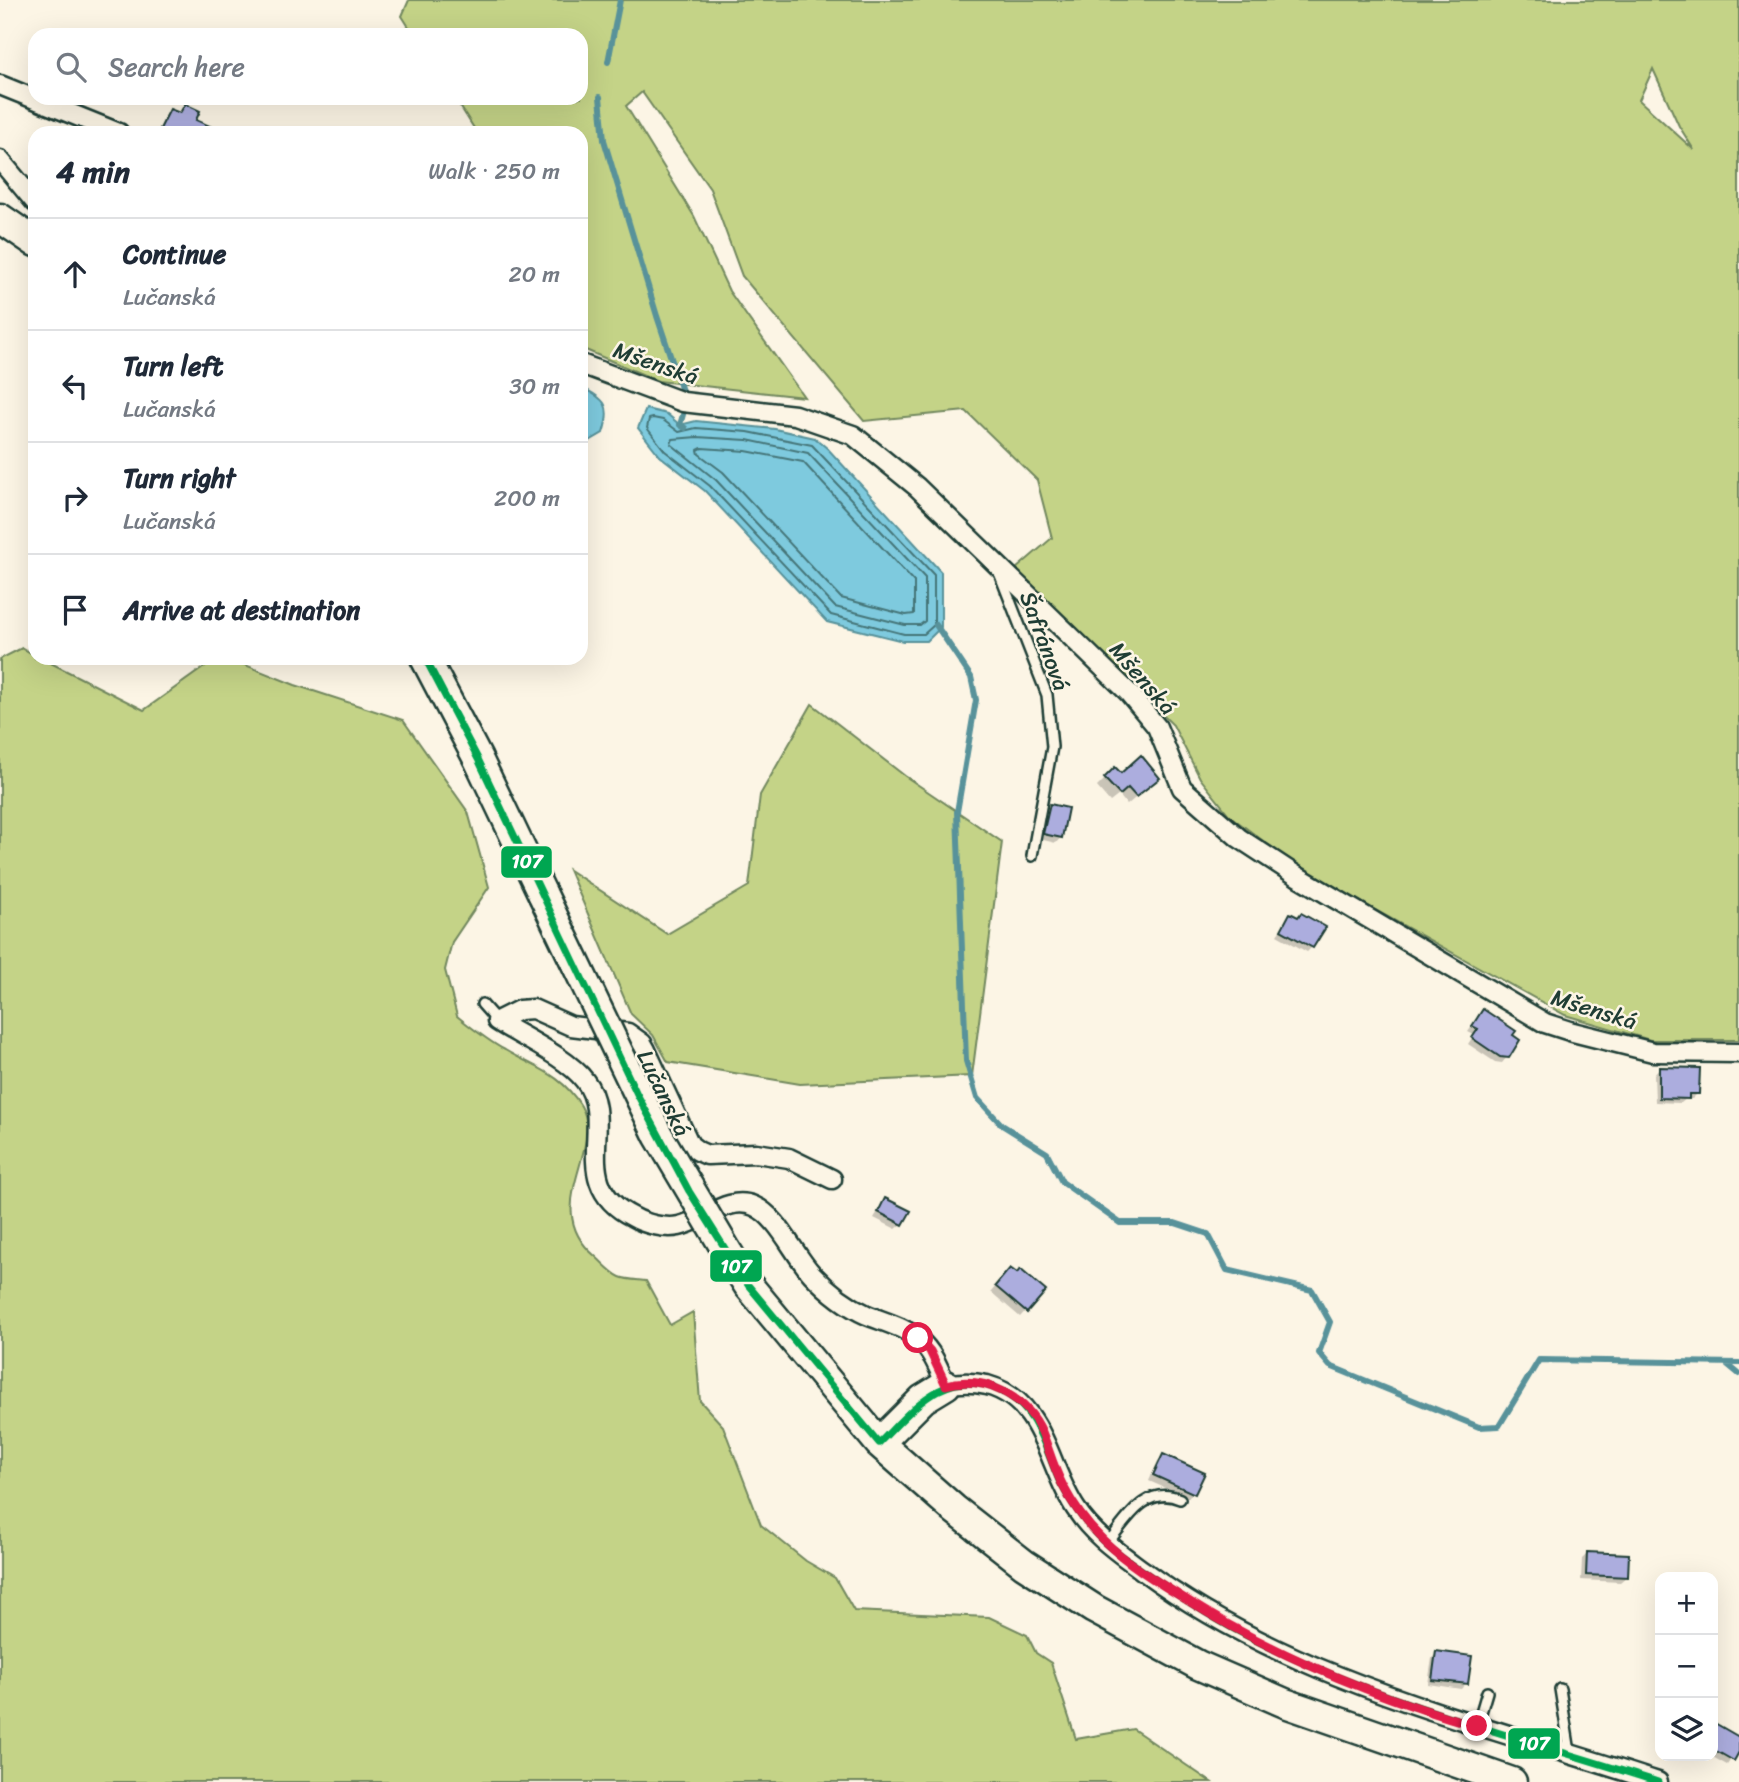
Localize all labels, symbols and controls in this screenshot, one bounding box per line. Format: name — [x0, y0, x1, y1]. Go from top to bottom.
search box — [28, 28, 588, 105]
text: Search here — [108, 44, 245, 90]
icon: search — [52, 48, 90, 86]
text: 4 min — [56, 145, 130, 199]
text: Walk · 250 m — [428, 151, 560, 192]
text: Continue — [123, 231, 226, 277]
text: 20 m — [509, 254, 560, 295]
icon: ahead — [56, 255, 94, 293]
text: Lučanská — [123, 277, 216, 318]
street label: Mšenská — [608, 330, 704, 397]
text: Turn left — [123, 343, 223, 389]
text: 30 m — [509, 366, 560, 407]
icon: left — [56, 367, 94, 405]
text: Lučanská — [123, 389, 216, 430]
text: Turn right — [123, 455, 236, 501]
text: 200 m — [494, 478, 560, 519]
icon: right — [56, 479, 94, 517]
text: Lučanská — [123, 501, 216, 542]
street label: Šafránová — [1008, 585, 1082, 697]
text: Arrive at destination — [123, 587, 360, 633]
icon: arrive — [56, 591, 94, 629]
street label: Mšenská — [1098, 632, 1187, 725]
line badge: 107 — [500, 845, 553, 879]
text: 107 — [511, 845, 545, 878]
street label: Mšenská — [1546, 977, 1642, 1042]
street label: Lučanská — [625, 1043, 702, 1144]
line badge: 107 — [709, 1249, 763, 1283]
text: 107 — [720, 1250, 754, 1283]
route start — [902, 1322, 933, 1353]
map controls — [1655, 1572, 1718, 1761]
button: + — [1655, 1572, 1718, 1635]
button: − — [1655, 1635, 1718, 1698]
button: layers — [1655, 1698, 1718, 1761]
route end — [1461, 1710, 1492, 1741]
line badge: 107 — [1507, 1727, 1561, 1760]
text: 107 — [1518, 1727, 1552, 1760]

